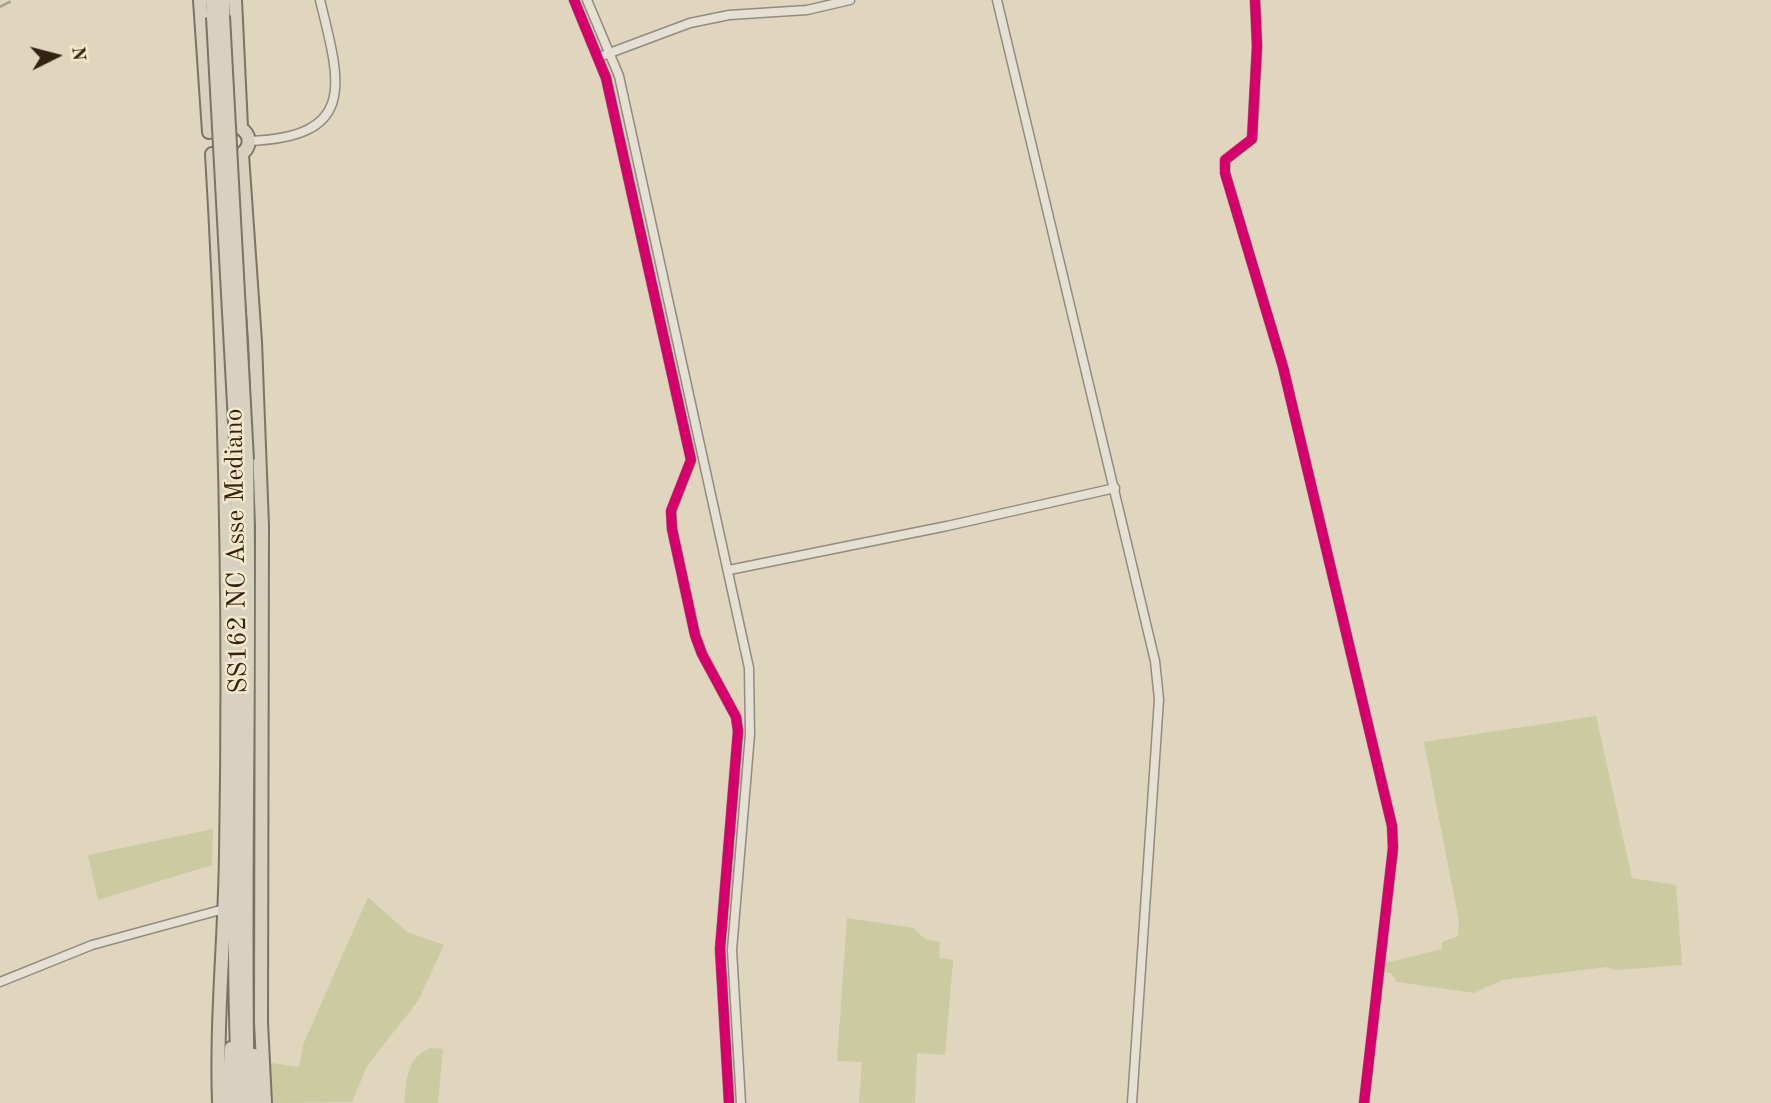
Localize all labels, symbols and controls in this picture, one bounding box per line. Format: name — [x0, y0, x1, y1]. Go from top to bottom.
north arrow — [21, 21, 91, 91]
text: N — [67, 46, 88, 62]
street label: SS162 NC Asse Mediano — [219, 408, 255, 694]

